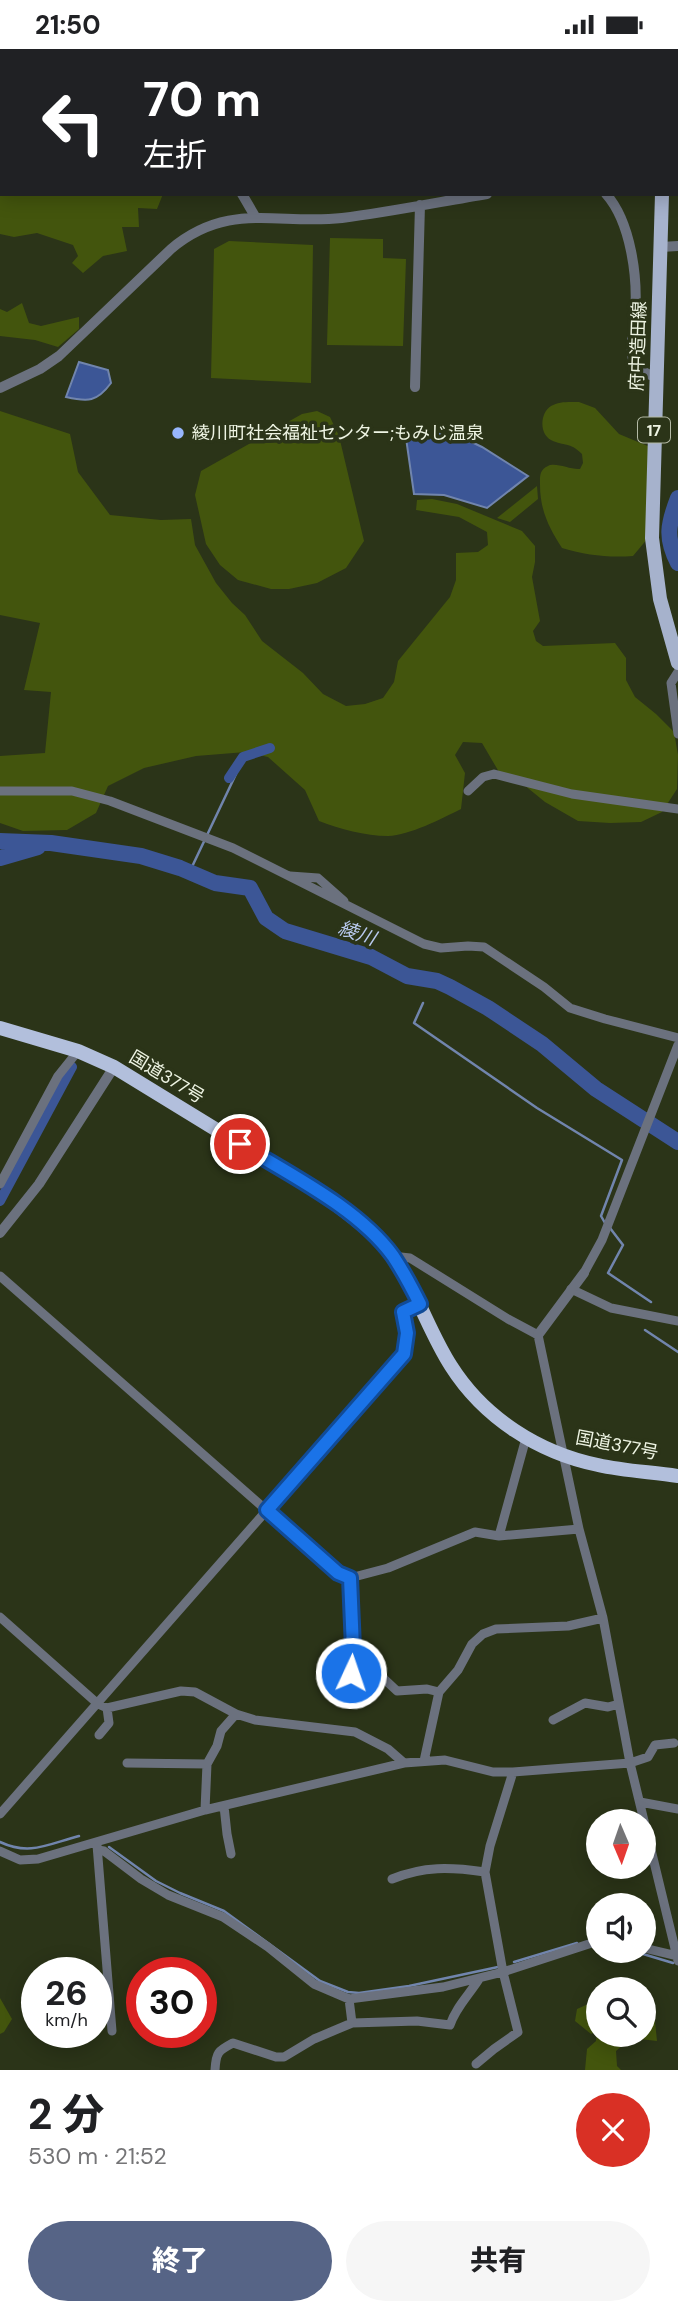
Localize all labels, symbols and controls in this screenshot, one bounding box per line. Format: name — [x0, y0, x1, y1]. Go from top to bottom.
text: 21:50 — [35, 8, 101, 42]
text: 70 m — [143, 67, 261, 131]
icon: left — [28, 77, 119, 168]
text: 左折 — [143, 134, 207, 176]
street label: 府中造田線 — [624, 301, 652, 391]
road number: 17 — [638, 417, 670, 443]
place label: 綾川町社会福祉センター;もみじ温泉 — [192, 421, 484, 445]
marker: 綾川町社会福祉センター;もみじ温泉 — [170, 425, 186, 441]
water label: 綾川 — [335, 915, 381, 952]
street label: 国道377号 — [125, 1045, 209, 1109]
pin — [210, 1114, 270, 1174]
icon: arrive — [221, 1125, 259, 1163]
street label: 国道377号 — [574, 1425, 660, 1465]
position arrow — [314, 1636, 388, 1710]
north arrow — [586, 1809, 656, 1879]
map controls — [586, 1809, 656, 2047]
button: sound — [586, 1893, 656, 1963]
speed limit sign: 30 — [126, 1957, 217, 2048]
text: 26 — [45, 1970, 88, 2016]
button: search — [586, 1977, 656, 2047]
text: km/h — [45, 2008, 88, 2032]
text: 2 分 — [28, 2087, 104, 2142]
button: close — [576, 2093, 650, 2167]
text: 530 m · 21:52 — [28, 2141, 167, 2171]
button: 終了 — [28, 2221, 332, 2301]
button: 共有 — [346, 2221, 650, 2301]

